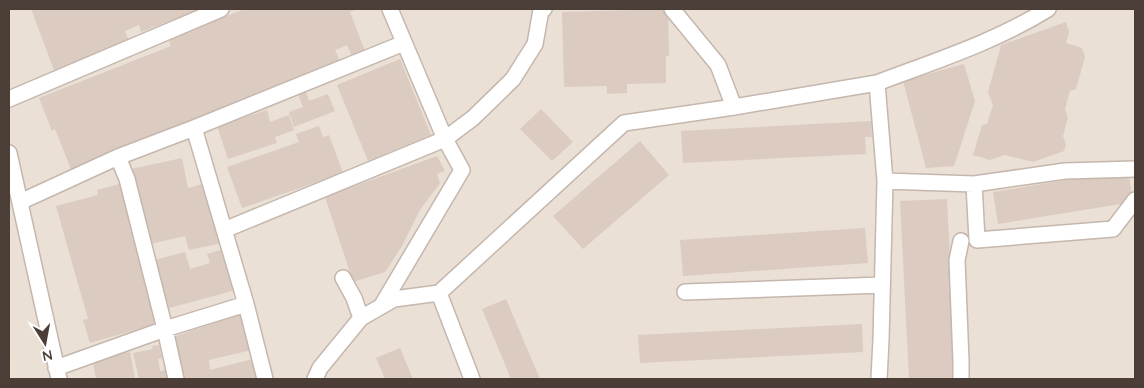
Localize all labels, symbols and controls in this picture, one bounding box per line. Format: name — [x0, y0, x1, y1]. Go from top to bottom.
north arrow — [20, 318, 70, 368]
text: N — [41, 346, 54, 366]

